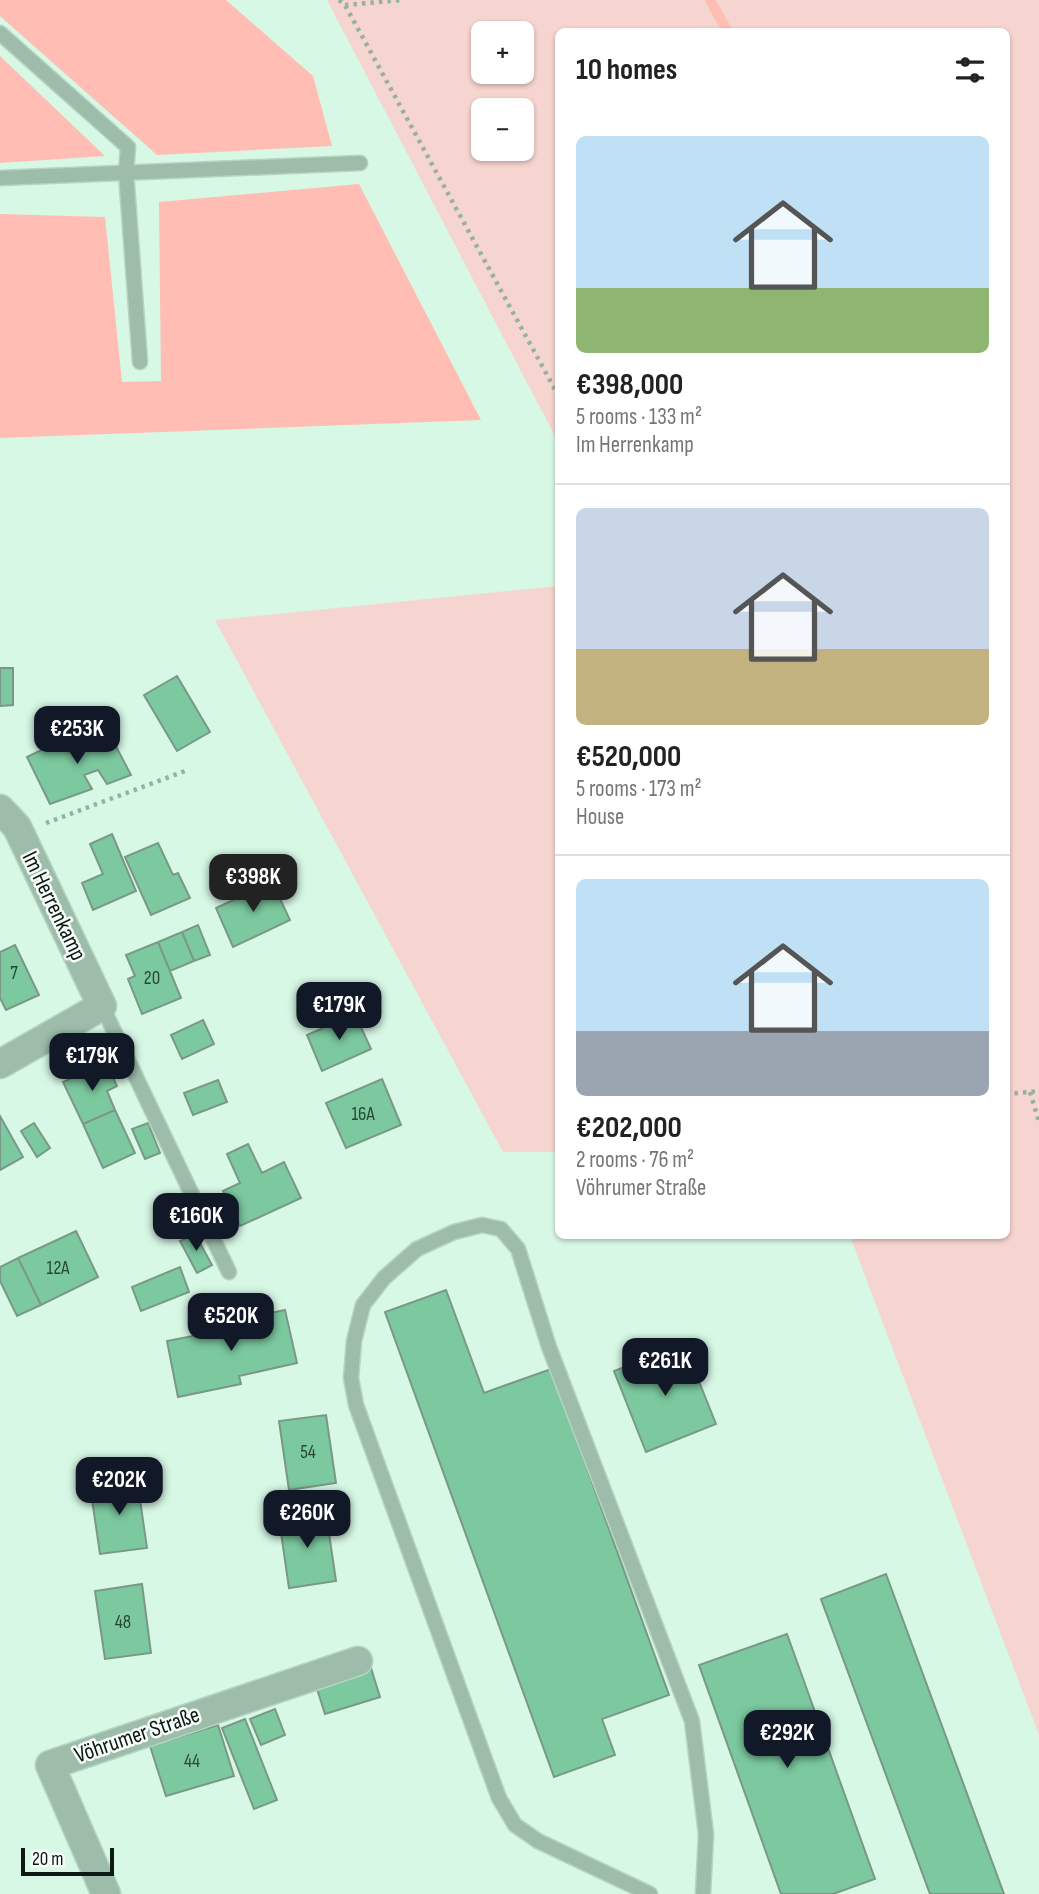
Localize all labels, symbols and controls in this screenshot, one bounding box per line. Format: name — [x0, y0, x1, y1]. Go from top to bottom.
map controls — [471, 21, 534, 161]
button: + — [471, 21, 534, 84]
icon: filters — [951, 51, 989, 89]
text: 10 homes — [576, 52, 677, 88]
button: − — [471, 98, 534, 161]
icon: home — [720, 182, 846, 308]
text: €398,000 — [576, 367, 683, 403]
text: 5 rooms · 133 m² — [576, 403, 702, 431]
text: Im Herrenkamp — [576, 431, 694, 459]
icon: home — [720, 554, 846, 680]
pin: €253K — [28, 706, 126, 766]
text: €253K — [50, 715, 104, 743]
text: €520,000 — [576, 739, 681, 775]
text: 5 rooms · 173 m² — [576, 775, 702, 803]
text: House — [576, 803, 624, 831]
street label: Im Herrenkamp — [16, 847, 92, 965]
pin: €398K — [204, 855, 302, 914]
text: €398K — [225, 863, 281, 891]
icon: home — [720, 925, 846, 1051]
house number: 7 — [10, 962, 18, 985]
house number: 20 — [144, 967, 160, 990]
pin: €179K — [290, 982, 388, 1042]
text: €179K — [312, 991, 366, 1019]
pin: €179K — [43, 1034, 141, 1093]
text: €179K — [65, 1042, 119, 1070]
house number: 16A — [351, 1103, 375, 1126]
text: €202,000 — [576, 1110, 682, 1146]
text: 2 rooms · 76 m² — [576, 1146, 694, 1174]
text: Vöhrumer Straße — [576, 1174, 706, 1202]
pin: €160K — [147, 1194, 245, 1253]
text: €160K — [169, 1202, 223, 1230]
house number: 12A — [47, 1257, 70, 1280]
pin: €520K — [182, 1294, 280, 1353]
text: €520K — [204, 1302, 258, 1330]
pin: €261K — [616, 1338, 714, 1398]
text: €261K — [638, 1347, 692, 1375]
house number: 54 — [300, 1441, 316, 1464]
pin: €202K — [70, 1458, 168, 1517]
text: €202K — [92, 1466, 146, 1494]
pin: €260K — [258, 1490, 356, 1550]
text: €260K — [279, 1499, 335, 1527]
house number: 48 — [115, 1611, 131, 1634]
street label: Vöhrumer Straße — [71, 1701, 203, 1769]
pin: €292K — [738, 1710, 836, 1770]
text: €292K — [760, 1719, 814, 1747]
house number: 44 — [184, 1750, 200, 1773]
scale bar — [21, 1845, 114, 1877]
text: 20 m — [32, 1848, 64, 1871]

